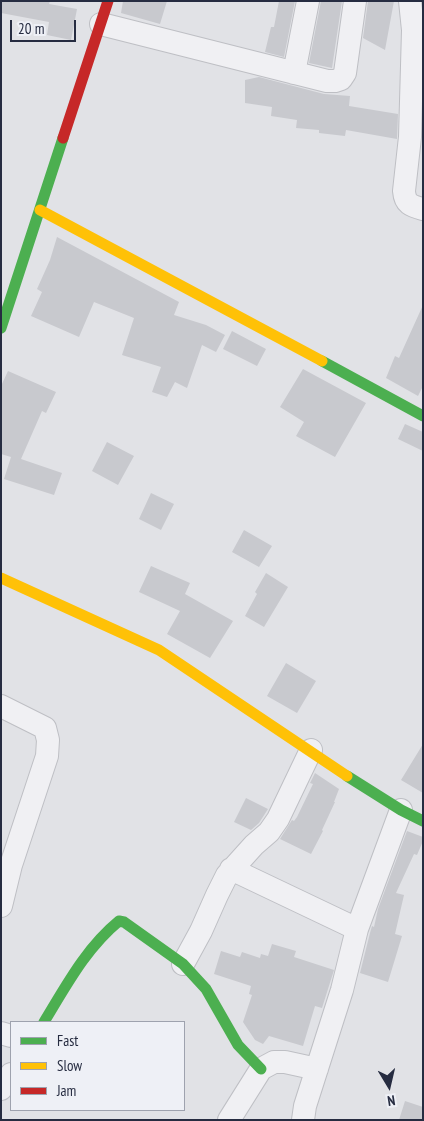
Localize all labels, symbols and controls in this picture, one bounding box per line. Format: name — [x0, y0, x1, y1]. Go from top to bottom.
scale bar — [12, 10, 79, 42]
text: 20 m — [18, 19, 44, 38]
legend — [10, 1021, 185, 1111]
text: Fast — [57, 1031, 78, 1050]
text: Slow — [57, 1056, 82, 1075]
north arrow — [364, 1061, 414, 1111]
text: Jam — [57, 1081, 76, 1100]
text: N — [386, 1091, 396, 1110]

